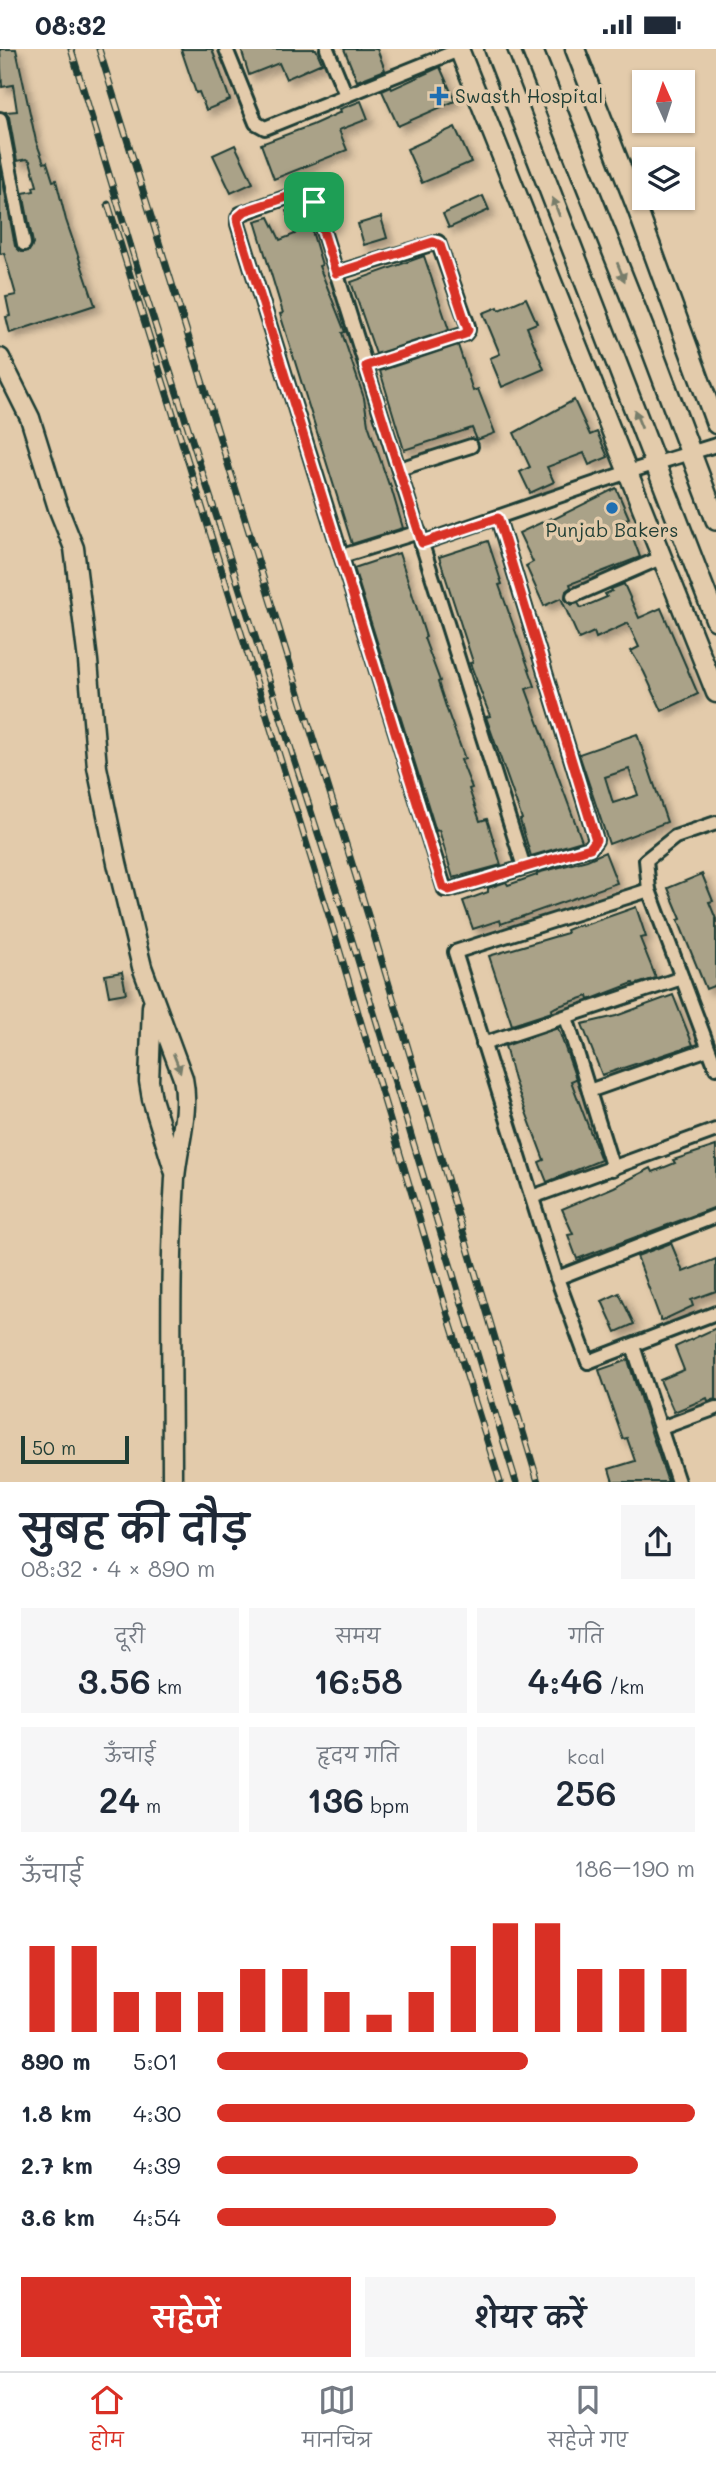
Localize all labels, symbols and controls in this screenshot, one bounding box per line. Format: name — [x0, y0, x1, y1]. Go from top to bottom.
text: 08:32 — [35, 8, 106, 42]
north arrow — [632, 70, 695, 133]
map controls — [632, 70, 695, 210]
place label: Swasth Hospital — [455, 83, 603, 108]
marker: Swasth Hospital — [429, 86, 449, 106]
button: layers — [632, 147, 695, 210]
pin — [284, 172, 344, 232]
icon: arrive — [295, 183, 333, 221]
one-way arrow — [550, 197, 561, 218]
one-way arrow — [615, 261, 626, 282]
one-way arrow — [633, 409, 644, 430]
marker: Punjab Bakers — [604, 500, 620, 516]
place label: Punjab Bakers — [545, 517, 679, 542]
one-way arrow — [172, 1052, 183, 1073]
scale bar — [21, 1433, 130, 1465]
text: 50 m — [32, 1435, 76, 1460]
text: सुबह की दौड़ — [21, 1502, 249, 1552]
button: share — [621, 1505, 695, 1579]
text: 08:32 · 4 × 890 m — [21, 1553, 215, 1583]
text: दूरी — [115, 1623, 145, 1648]
text: समय — [335, 1623, 381, 1648]
text: गति — [569, 1623, 603, 1648]
text: 3.56 — [78, 1657, 151, 1703]
text: 16:58 — [313, 1657, 403, 1703]
text: 4:46 — [528, 1657, 603, 1703]
text: km — [151, 1674, 182, 1699]
text: /km — [603, 1674, 644, 1699]
text: ऊँचाई — [105, 1742, 155, 1767]
text: हृदय गति — [317, 1742, 399, 1767]
text: kcal — [567, 1744, 605, 1769]
text: 256 — [555, 1769, 617, 1815]
text: 24 — [99, 1776, 140, 1822]
text: 136 — [307, 1776, 364, 1822]
text: m — [140, 1793, 161, 1818]
text: bpm — [364, 1793, 409, 1818]
text: 186–190 m — [574, 1853, 695, 1883]
text: ऊँचाई — [21, 1858, 83, 1888]
text: 890 m — [21, 2046, 90, 2076]
text: 5:01 — [133, 2046, 178, 2076]
text: 1.8 km — [21, 2098, 91, 2128]
text: 4:30 — [133, 2098, 181, 2128]
text: 2.7 km — [21, 2150, 93, 2180]
text: 4:39 — [133, 2150, 181, 2180]
text: 3.6 km — [21, 2202, 95, 2232]
text: 4:54 — [133, 2202, 181, 2232]
button: सहेजें — [21, 2277, 351, 2357]
button: शेयर करें — [365, 2277, 695, 2357]
tab: होम — [88, 2381, 126, 2461]
tab: मानचित्र — [302, 2381, 372, 2461]
tab: सहेजे गए — [548, 2381, 628, 2461]

